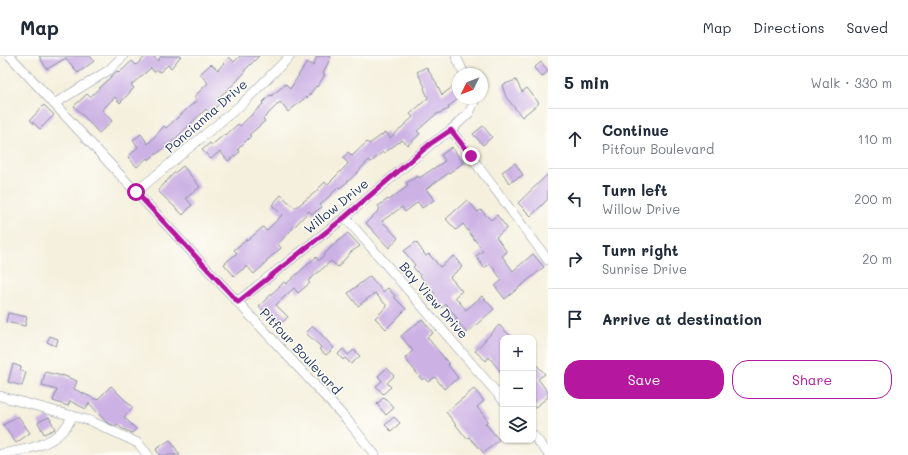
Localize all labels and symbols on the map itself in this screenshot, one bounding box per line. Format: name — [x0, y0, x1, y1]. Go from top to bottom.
north arrow — [452, 68, 488, 104]
street label: Poncianna Drive — [161, 75, 250, 156]
route end — [462, 147, 480, 165]
street label: Willow Drive — [300, 174, 371, 237]
route start — [127, 183, 145, 201]
street label: Bay View Drive — [396, 258, 472, 342]
street label: Pitfour Boulevard — [257, 304, 346, 397]

